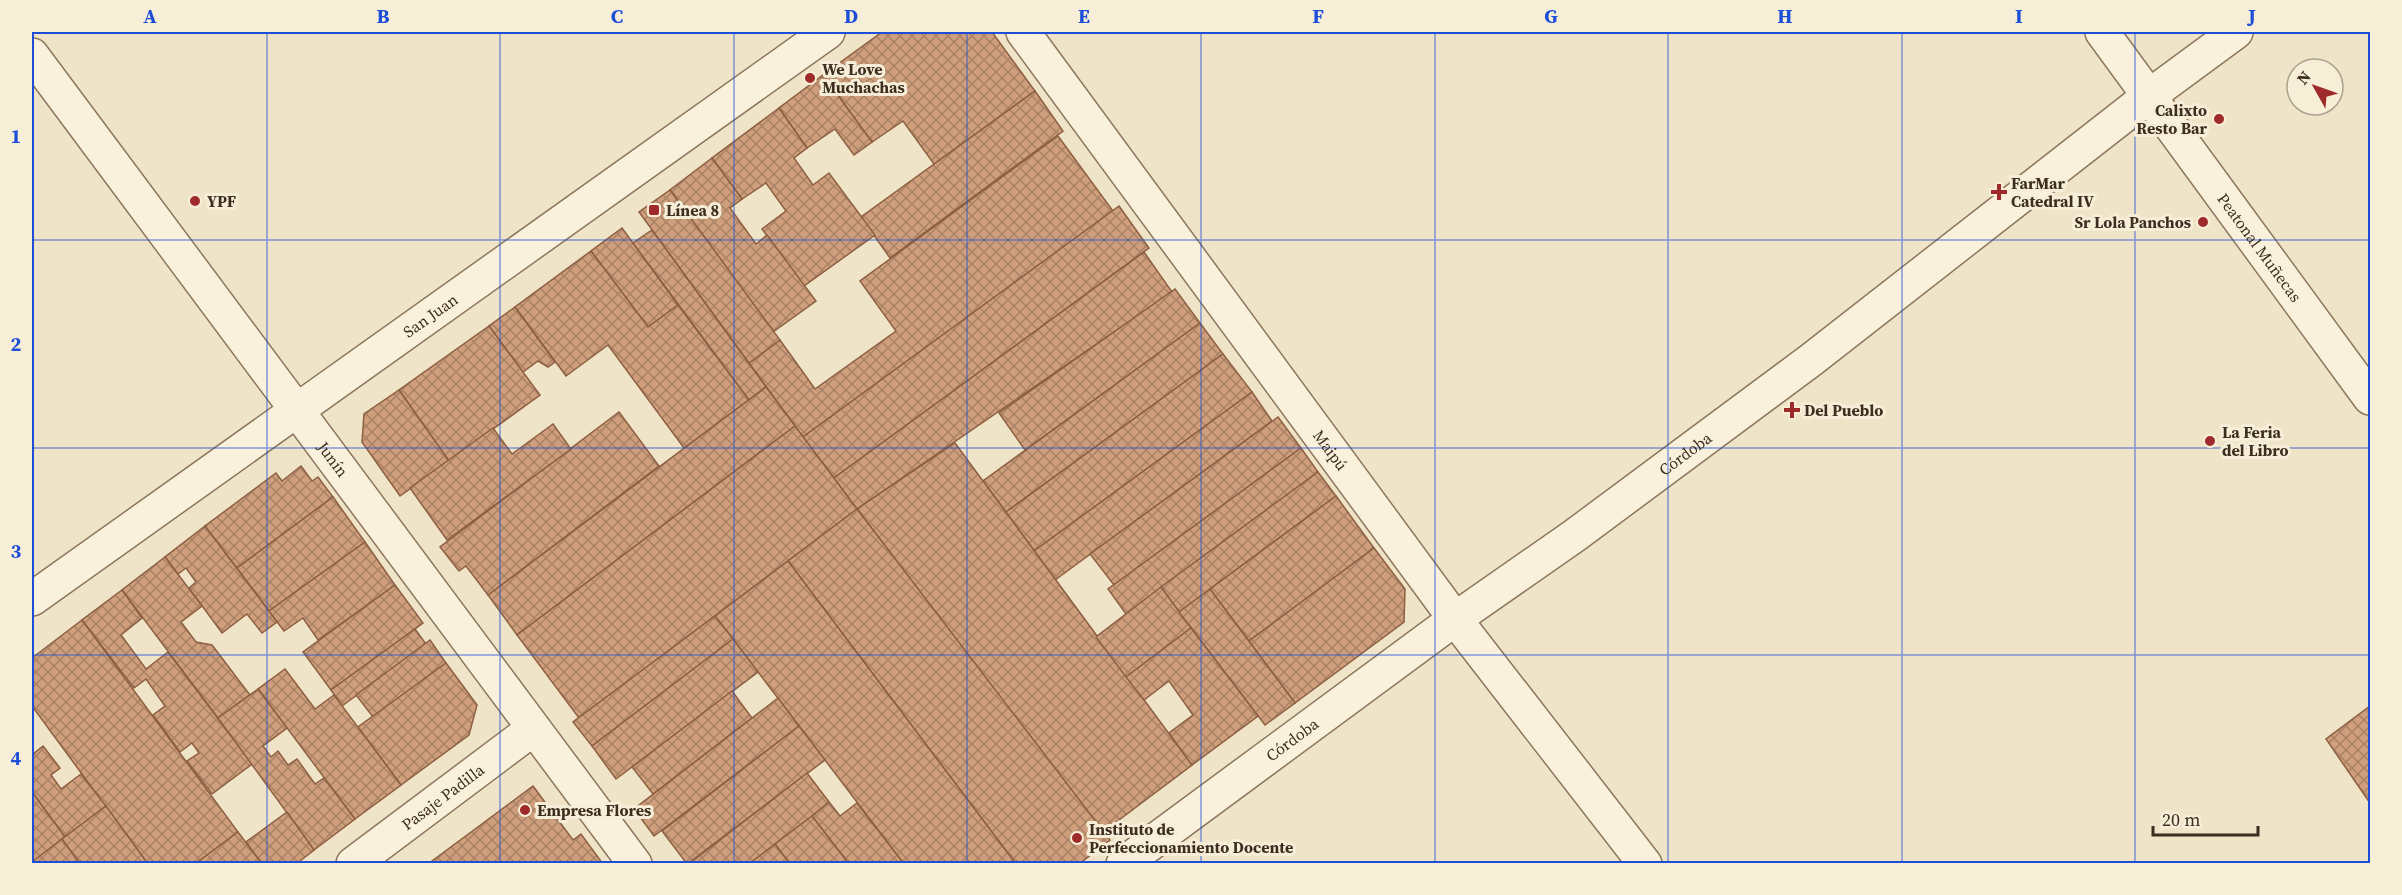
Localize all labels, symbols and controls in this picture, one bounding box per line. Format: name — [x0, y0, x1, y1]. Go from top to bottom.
text: A — [143, 2, 157, 30]
text: B — [376, 2, 390, 30]
text: C — [611, 2, 623, 30]
text: D — [844, 2, 858, 30]
text: E — [1078, 2, 1090, 30]
text: F — [1312, 2, 1324, 30]
text: G — [1544, 2, 1558, 30]
text: H — [1777, 2, 1793, 30]
text: I — [2015, 2, 2023, 30]
text: J — [2246, 2, 2256, 30]
north arrow — [2285, 57, 2345, 117]
place label: We Love Muchachas — [822, 58, 905, 98]
text: N — [2291, 66, 2316, 89]
marker: We Love Muchachas — [803, 71, 817, 85]
place label: Calixto Resto Bar — [2136, 99, 2208, 139]
marker: Calixto Resto Bar — [2212, 112, 2226, 126]
text: 1 — [11, 122, 21, 150]
place label: FarMar Catedral IV — [2011, 172, 2094, 212]
marker: FarMar Catedral IV — [1992, 185, 2006, 199]
street label: Peatonal Muñecas — [2212, 189, 2307, 306]
place label: YPF — [207, 190, 236, 212]
marker: YPF — [188, 194, 202, 208]
place label: Línea 8 — [666, 199, 719, 221]
marker: Línea 8 — [647, 203, 661, 217]
place label: Sr Lola Panchos — [2074, 211, 2191, 233]
marker: Sr Lola Panchos — [2196, 215, 2210, 229]
street label: San Juan — [399, 288, 462, 342]
text: 2 — [11, 330, 22, 358]
place label: Del Pueblo — [1804, 399, 1883, 421]
marker: Del Pueblo — [1785, 403, 1799, 417]
place label: La Feria del Libro — [2222, 421, 2288, 461]
street label: Maipú — [1308, 425, 1353, 475]
street label: Córdoba — [1654, 426, 1717, 480]
marker: La Feria del Libro — [2203, 434, 2217, 448]
street label: Junín — [312, 436, 354, 482]
text: 3 — [11, 537, 22, 565]
street label: Córdoba — [1261, 712, 1324, 766]
text: 4 — [11, 744, 22, 772]
street label: Pasaje Padilla — [397, 758, 489, 835]
place label: Empresa Flores — [537, 799, 651, 821]
scale bar — [2153, 799, 2258, 837]
marker: Empresa Flores — [518, 803, 532, 817]
text: 20 m — [2162, 807, 2200, 832]
place label: Instituto de Perfeccionamiento Docente — [1089, 818, 1293, 858]
marker: Instituto de Perfeccionamiento Docente — [1070, 831, 1084, 845]

